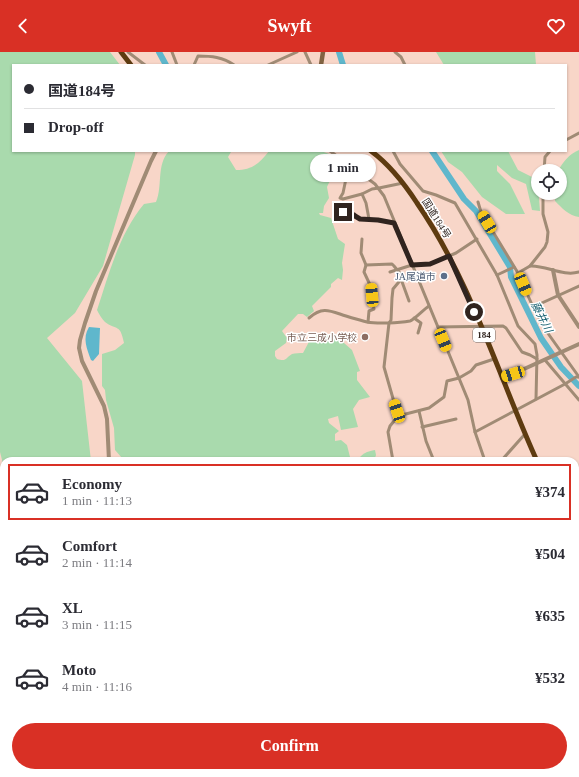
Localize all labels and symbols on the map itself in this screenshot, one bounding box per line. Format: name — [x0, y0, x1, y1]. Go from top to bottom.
callout: 1 min — [310, 154, 376, 182]
street label: 国道184号 — [420, 196, 453, 240]
route end — [334, 203, 352, 221]
car — [476, 209, 498, 235]
place label: JA尾道市 — [395, 271, 436, 282]
marker: JA尾道市 — [439, 271, 449, 281]
car — [513, 271, 533, 297]
car — [365, 283, 379, 307]
water label: 藤井川 — [529, 300, 555, 335]
route start — [465, 303, 483, 321]
car — [433, 327, 453, 353]
road number: 184 — [473, 328, 495, 342]
place label: 市立三成小学校 — [287, 332, 357, 343]
marker: 市立三成小学校 — [360, 332, 370, 342]
car — [500, 365, 526, 383]
car — [387, 398, 407, 424]

